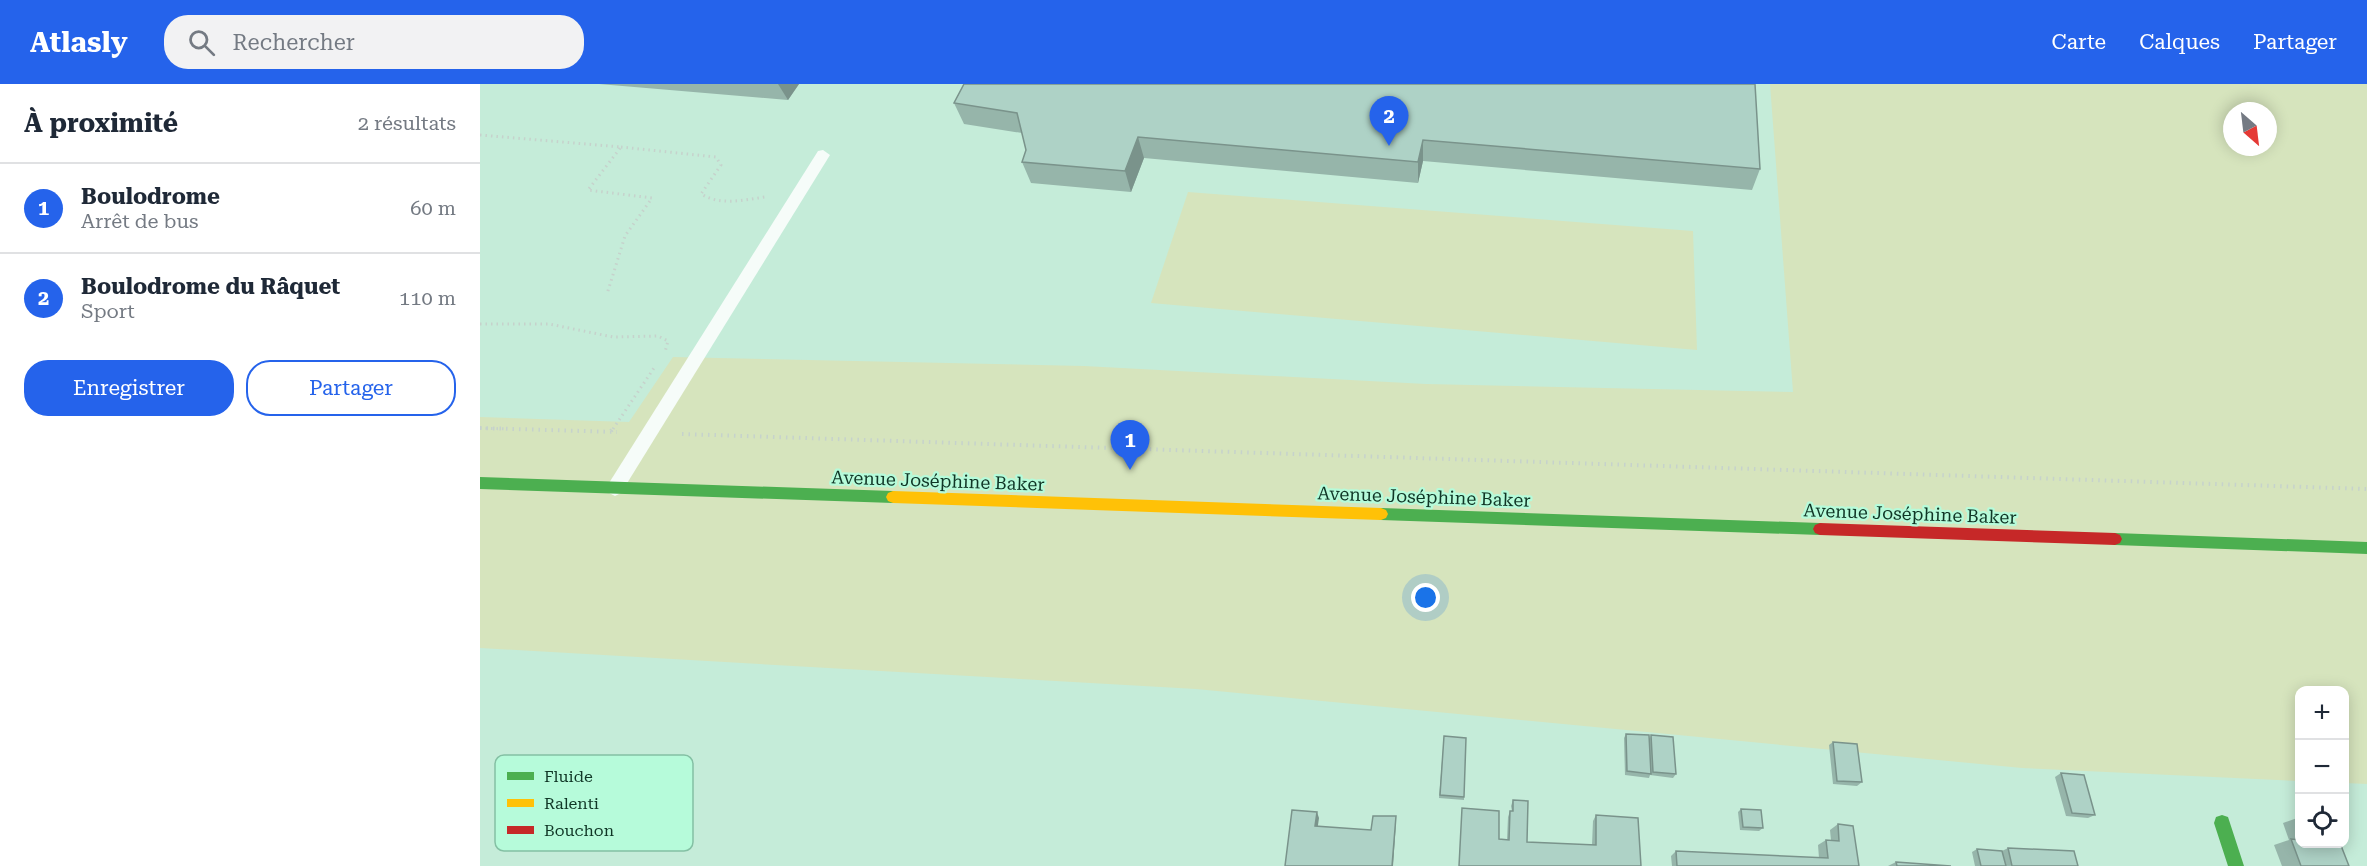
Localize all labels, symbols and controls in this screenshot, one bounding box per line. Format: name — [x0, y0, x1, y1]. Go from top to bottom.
search box — [164, 15, 584, 69]
text: Atlasly — [30, 26, 128, 59]
icon: search — [185, 26, 218, 59]
text: Rechercher — [233, 30, 355, 55]
text: Carte — [2052, 30, 2106, 54]
text: Calques — [2139, 30, 2220, 54]
text: Partager — [2253, 30, 2337, 54]
pin: 2 — [1370, 97, 1408, 146]
north arrow — [2223, 102, 2277, 156]
text: À proximité — [24, 108, 178, 138]
text: 2 résultats — [358, 111, 456, 135]
text: Boulodrome — [81, 184, 220, 209]
text: 1 — [38, 196, 49, 220]
text: 60 m — [410, 196, 456, 220]
text: Arrêt de bus — [81, 209, 198, 233]
text: Boulodrome du Râquet — [81, 274, 340, 299]
text: 2 — [38, 286, 49, 310]
text: 110 m — [399, 286, 456, 310]
text: Sport — [81, 299, 135, 323]
button: Enregistrer — [24, 360, 234, 416]
button: Partager — [246, 360, 456, 416]
pin: 1 — [1110, 420, 1150, 470]
street label: Avenue Joséphine Baker — [831, 466, 1045, 495]
street label: Avenue Joséphine Baker — [1317, 482, 1531, 511]
street label: Avenue Joséphine Baker — [1803, 499, 2017, 528]
your location — [1411, 583, 1440, 612]
map controls — [2295, 686, 2349, 848]
button: + — [2295, 686, 2349, 740]
button: − — [2295, 740, 2349, 794]
legend — [495, 755, 693, 851]
text: Fluide — [544, 767, 593, 786]
text: Ralenti — [544, 794, 599, 813]
button: locate — [2295, 794, 2349, 848]
text: Bouchon — [544, 821, 614, 840]

